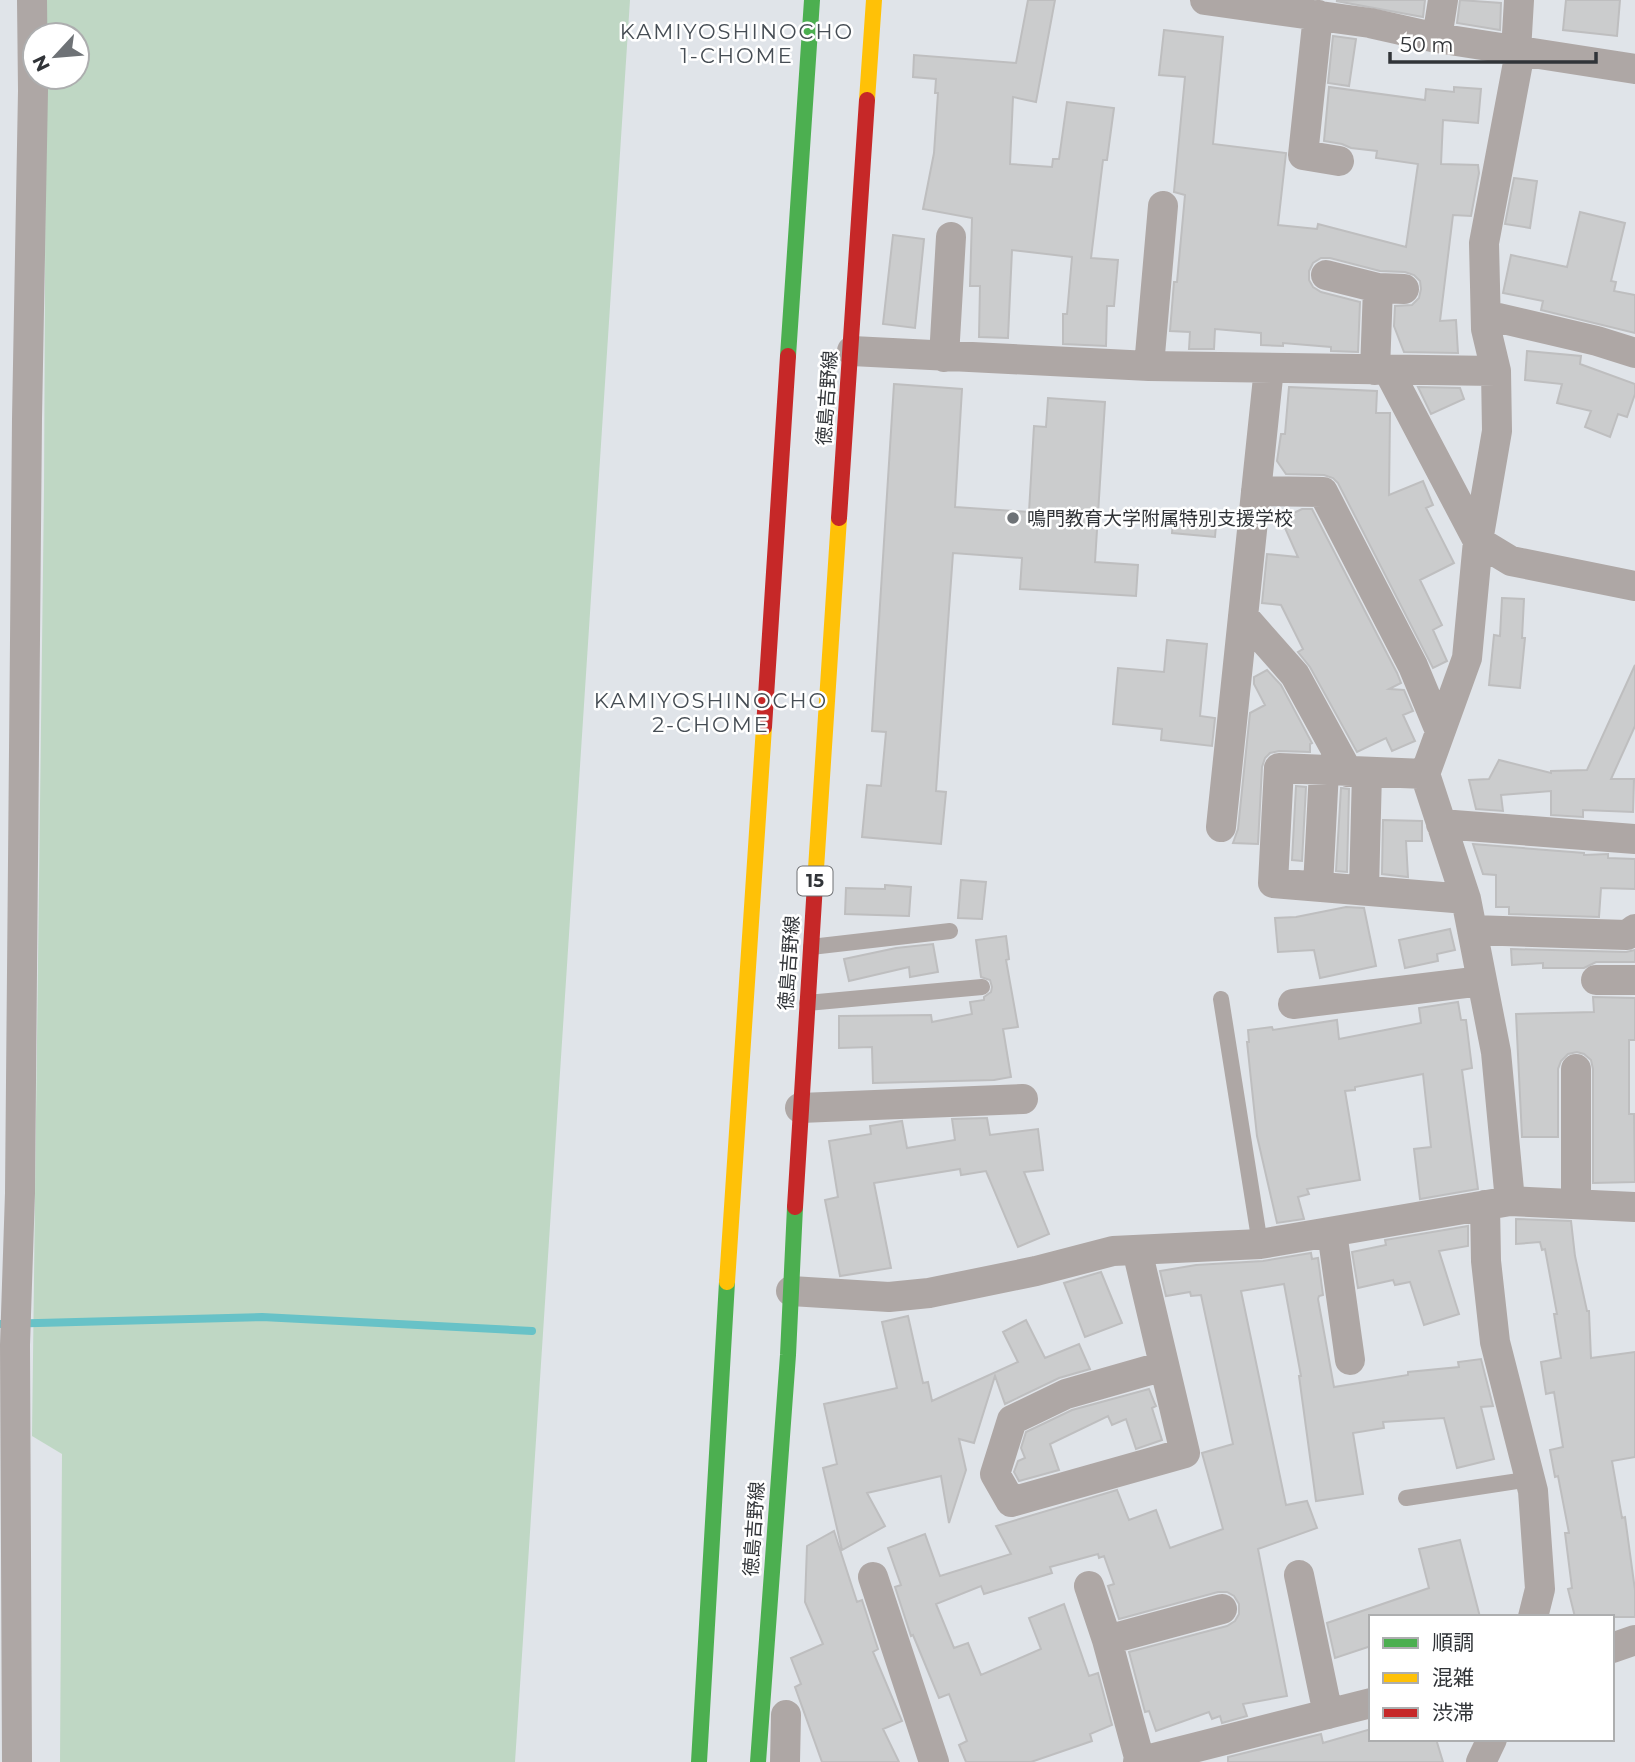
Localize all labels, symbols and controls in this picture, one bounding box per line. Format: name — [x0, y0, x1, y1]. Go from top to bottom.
district label: KAMIYOSHINOCHO 1-CHOME — [620, 19, 854, 68]
north arrow — [21, 21, 91, 91]
scale bar — [1390, 21, 1596, 65]
text: 50 m — [1400, 32, 1454, 57]
text: N — [27, 51, 55, 75]
street label: 徳島吉野線 — [812, 350, 842, 446]
place label: 鳴門教育大学附属特別支援学校 — [1027, 507, 1293, 530]
marker: 鳴門教育大学附属特別支援学校 — [1005, 510, 1021, 526]
district label: KAMIYOSHINOCHO 2-CHOME — [594, 688, 828, 737]
road number: 15 — [798, 866, 832, 896]
street label: 徳島吉野線 — [774, 915, 804, 1011]
street label: 徳島吉野線 — [739, 1481, 769, 1577]
legend — [1369, 1615, 1614, 1741]
text: 順調 — [1432, 1630, 1474, 1655]
text: 混雑 — [1432, 1665, 1474, 1690]
text: 渋滞 — [1432, 1700, 1474, 1725]

